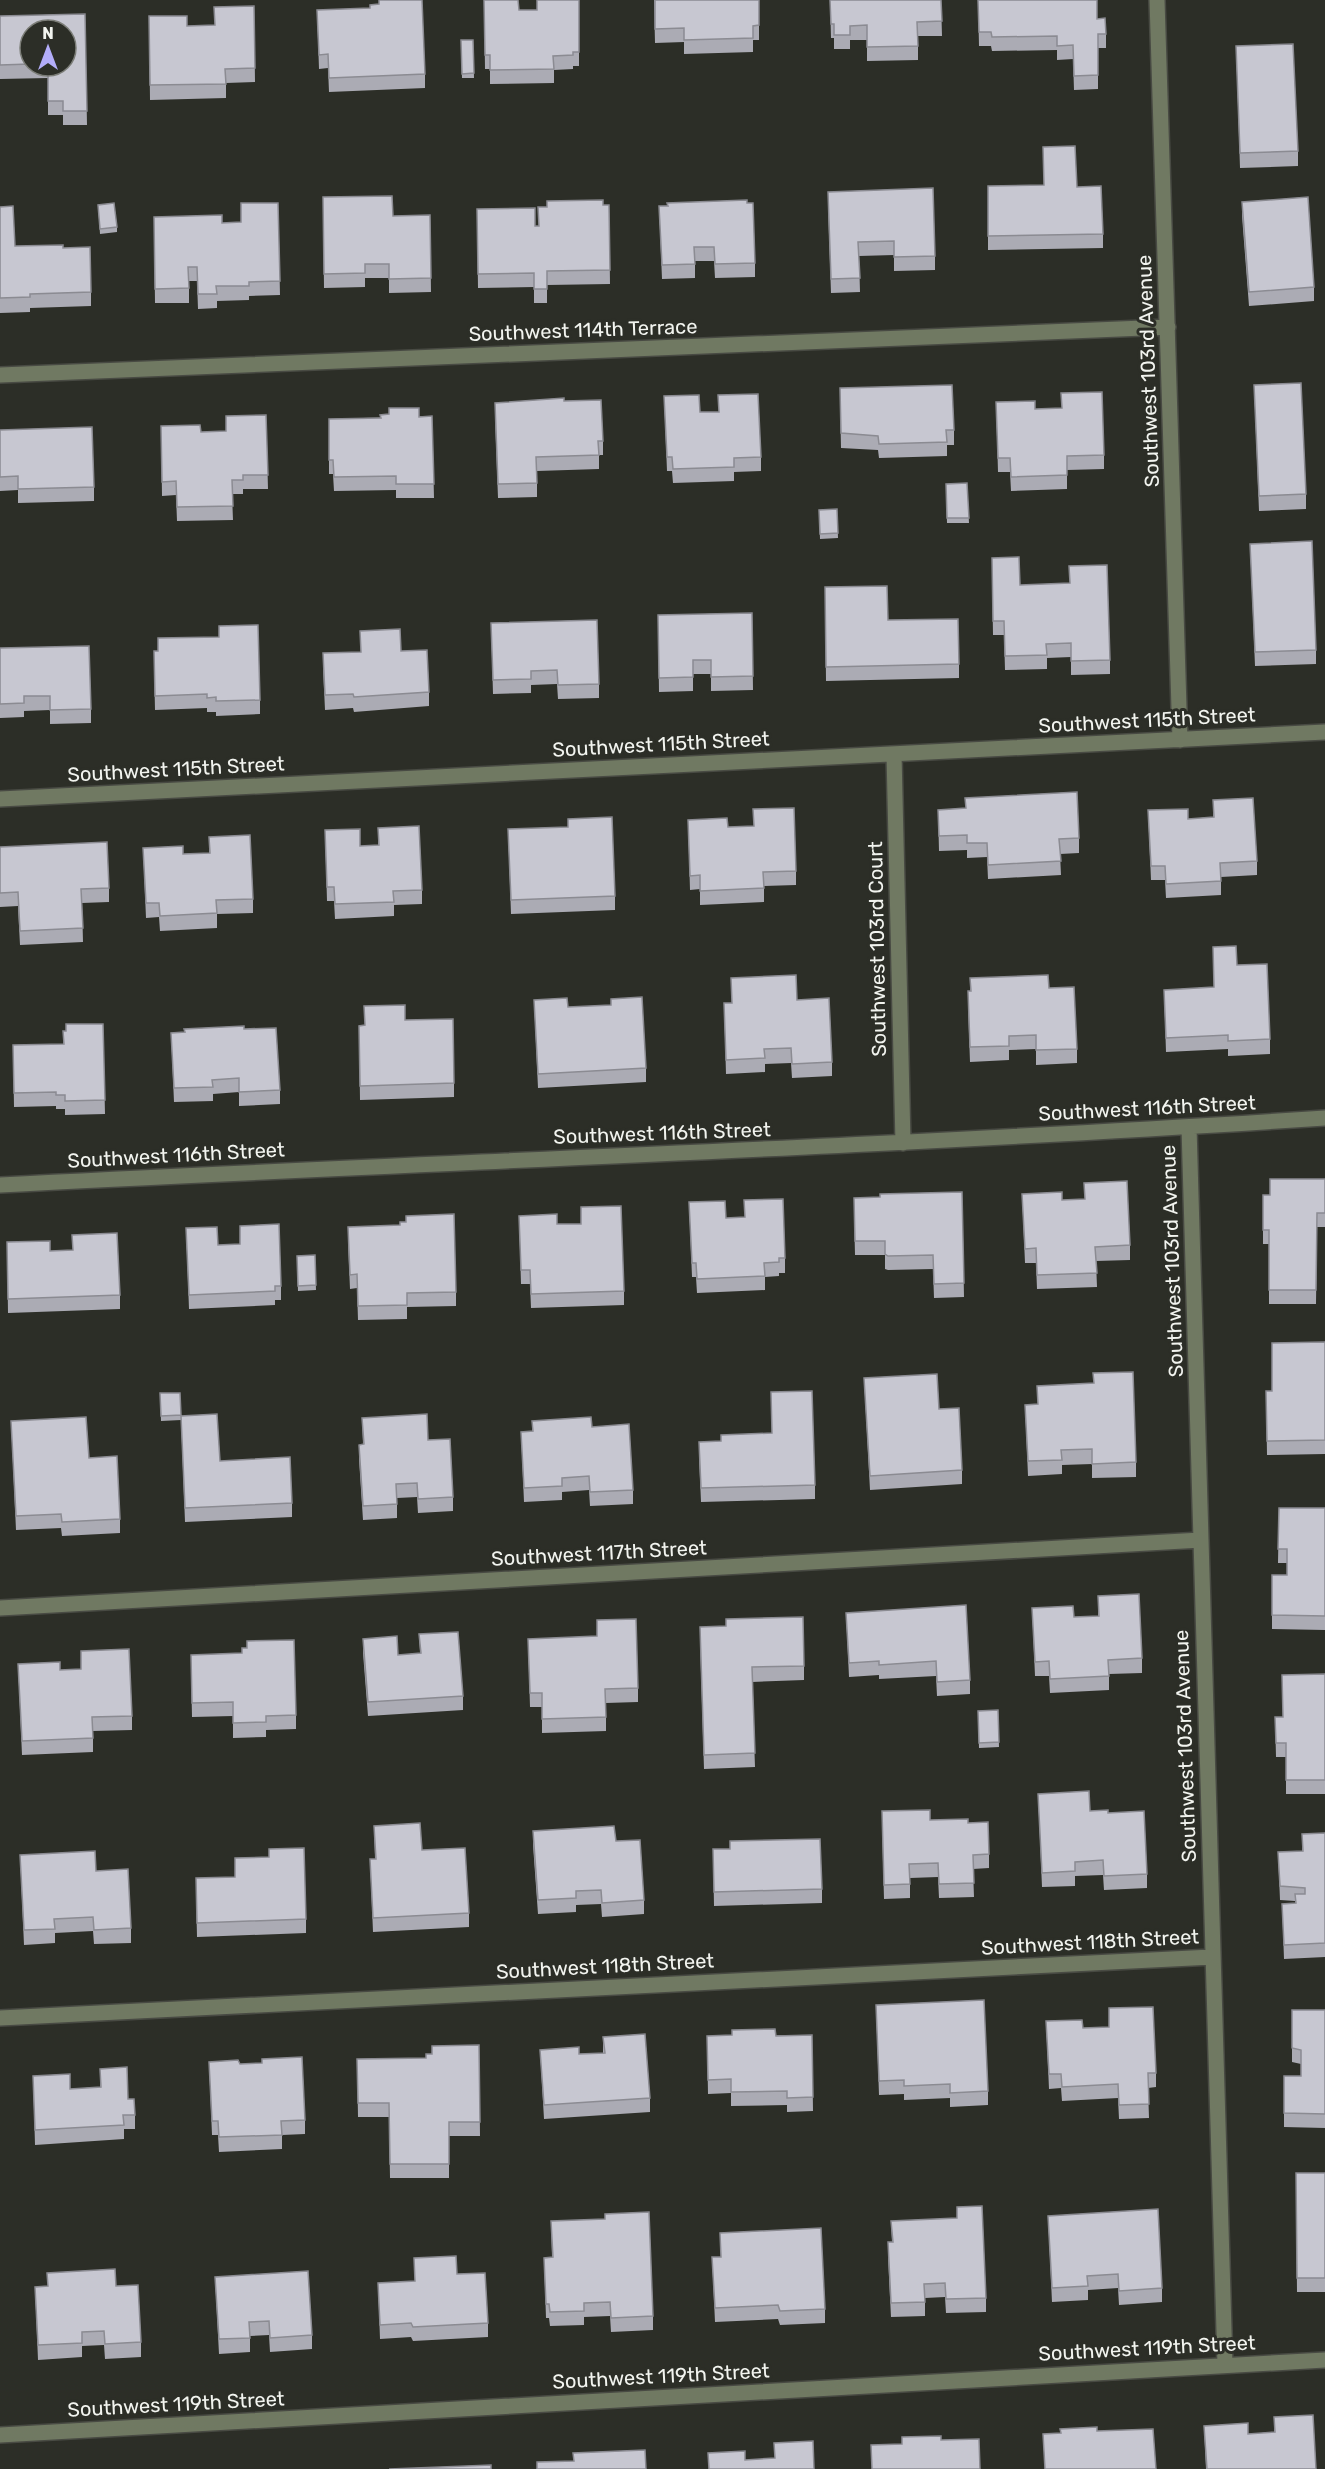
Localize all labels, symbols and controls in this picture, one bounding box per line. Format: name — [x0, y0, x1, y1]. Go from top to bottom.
north arrow — [18, 18, 78, 78]
text: N — [42, 24, 54, 43]
street label: Southwest 103rd Avenue — [1132, 254, 1164, 488]
street label: Southwest 114th Terrace — [468, 314, 698, 346]
street label: Southwest 115th Street — [1038, 702, 1256, 738]
street label: Southwest 115th Street — [552, 726, 770, 762]
street label: Southwest 115th Street — [67, 751, 285, 787]
street label: Southwest 103rd Court — [863, 841, 891, 1057]
street label: Southwest 116th Street — [1038, 1090, 1256, 1126]
street label: Southwest 116th Street — [553, 1117, 771, 1149]
street label: Southwest 116th Street — [67, 1137, 285, 1173]
street label: Southwest 103rd Avenue — [1156, 1144, 1188, 1378]
street label: Southwest 117th Street — [491, 1535, 708, 1571]
street label: Southwest 103rd Avenue — [1169, 1629, 1201, 1863]
street label: Southwest 118th Street — [980, 1924, 1200, 1960]
street label: Southwest 118th Street — [495, 1948, 715, 1984]
street label: Southwest 119th Street — [1038, 2330, 1256, 2366]
street label: Southwest 119th Street — [552, 2358, 770, 2394]
street label: Southwest 119th Street — [67, 2386, 285, 2422]

